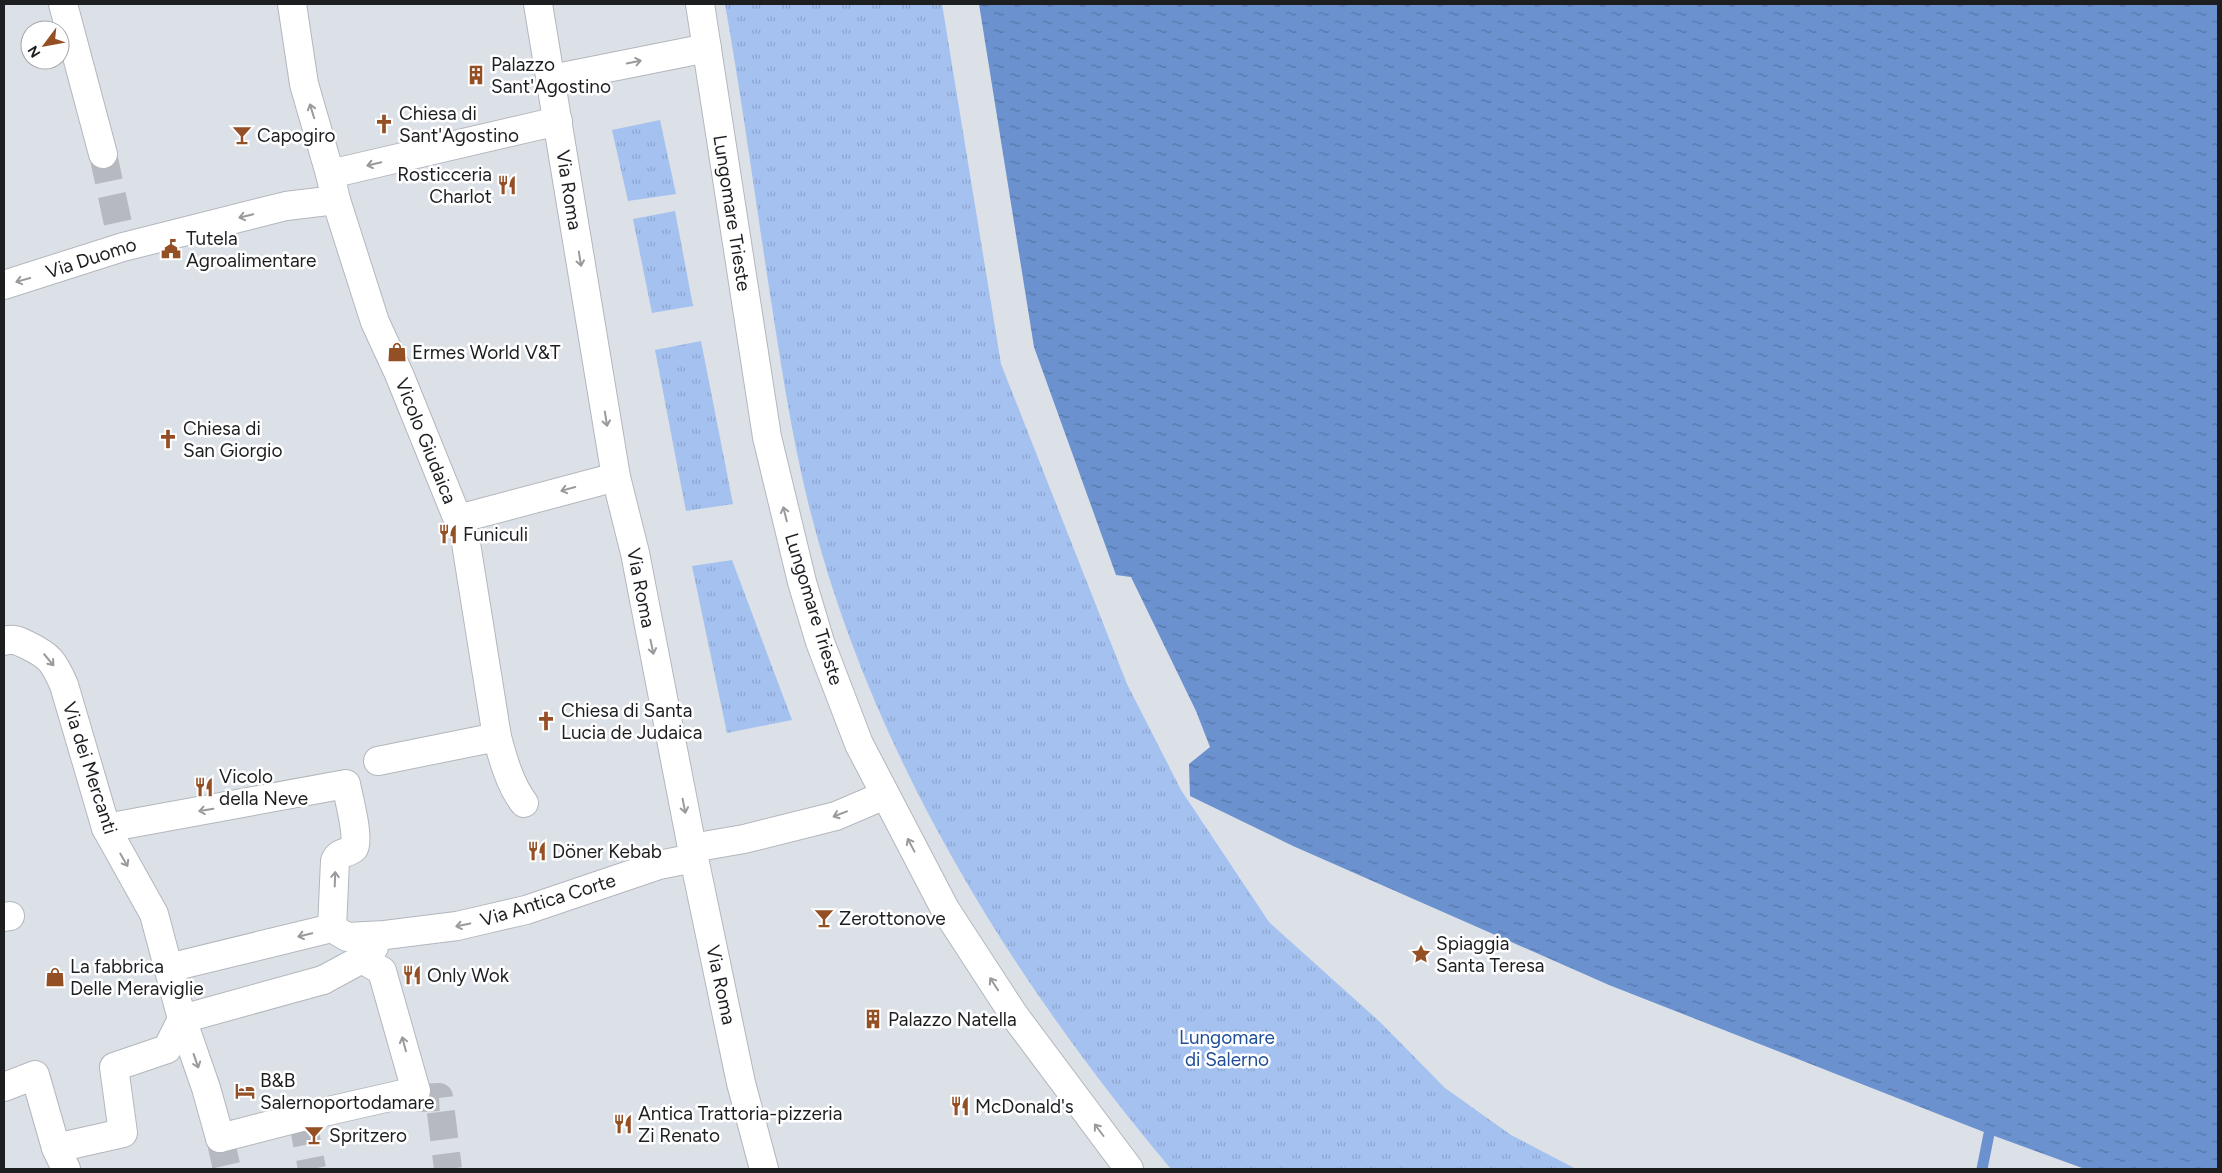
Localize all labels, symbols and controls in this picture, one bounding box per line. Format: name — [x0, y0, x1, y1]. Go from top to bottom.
north arrow — [20, 20, 70, 70]
text: N — [24, 43, 44, 61]
place label: Palazzo Sant'Agostino — [491, 53, 611, 98]
one-way arrow — [625, 57, 641, 67]
building icon: Palazzo Sant'Agostino — [465, 64, 487, 86]
place label: Chiesa di Sant'Agostino — [399, 102, 519, 147]
one-way arrow — [306, 103, 316, 119]
church icon: Chiesa di Sant'Agostino — [373, 113, 395, 135]
bar icon: Capogiro — [231, 124, 253, 146]
place label: Capogiro — [257, 124, 336, 147]
street label: Lungomare Trieste — [708, 133, 756, 293]
street label: Via Roma — [551, 148, 587, 232]
one-way arrow — [367, 160, 383, 169]
place label: Rosticceria Charlot — [397, 163, 492, 208]
restaurant icon: Rosticceria Charlot — [496, 174, 518, 196]
one-way arrow — [239, 212, 255, 221]
place label: Tutela Agroalimentare — [186, 227, 316, 272]
street label: Via Duomo — [43, 233, 139, 283]
public building icon: Tutela Agroalimentare — [160, 238, 182, 260]
one-way arrow — [576, 251, 586, 267]
one-way arrow — [15, 275, 31, 285]
shop icon: Ermes World V&T — [386, 341, 408, 363]
place label: Ermes World V&T — [412, 341, 561, 364]
street label: Vicolo Giudaica — [390, 375, 462, 507]
one-way arrow — [602, 411, 612, 427]
place label: Chiesa di San Giorgio — [183, 417, 283, 462]
church icon: Chiesa di San Giorgio — [157, 428, 179, 450]
one-way arrow — [561, 485, 577, 495]
one-way arrow — [780, 507, 789, 523]
restaurant icon: Funiculi — [437, 523, 459, 545]
place label: Funiculi — [463, 523, 528, 546]
street label: Lungomare Trieste — [780, 530, 848, 688]
street label: Via Roma — [622, 546, 660, 630]
one-way arrow — [648, 639, 657, 655]
one-way arrow — [44, 653, 55, 666]
street label: Via dei Mercanti — [58, 699, 122, 837]
place label: Chiesa di Santa Lucia de Judaica — [561, 699, 702, 744]
church icon: Chiesa di Santa Lucia de Judaica — [535, 710, 557, 732]
place label: Vicolo della Neve — [219, 765, 308, 810]
restaurant icon: Vicolo della Neve — [193, 776, 215, 798]
one-way arrow — [680, 798, 690, 814]
one-way arrow — [198, 806, 214, 815]
one-way arrow — [832, 810, 848, 819]
one-way arrow — [906, 837, 916, 852]
restaurant icon: Döner Kebab — [526, 840, 548, 862]
place label: Döner Kebab — [552, 840, 662, 863]
one-way arrow — [119, 852, 129, 866]
street label: Via Antica Corte — [478, 868, 618, 932]
one-way arrow — [330, 871, 339, 887]
bar icon: Zerottonove — [813, 907, 835, 929]
place label: Zerottonove — [839, 907, 946, 930]
one-way arrow — [455, 921, 471, 930]
one-way arrow — [297, 931, 313, 941]
place label: Spiaggia Santa Teresa — [1436, 932, 1545, 977]
street label: Via Roma — [701, 943, 741, 1027]
place icon: Spiaggia Santa Teresa — [1410, 943, 1432, 965]
place label: La fabbrica Delle Meraviglie — [70, 955, 204, 1000]
restaurant icon: Only Wok — [401, 964, 423, 986]
place label: Only Wok — [427, 964, 510, 987]
shop icon: La fabbrica Delle Meraviglie — [44, 966, 66, 988]
one-way arrow — [989, 978, 999, 992]
building icon: Palazzo Natella — [862, 1008, 884, 1030]
place label: Palazzo Natella — [888, 1008, 1017, 1031]
park label: Lungomare di Salerno — [1179, 1026, 1275, 1071]
one-way arrow — [398, 1037, 408, 1053]
one-way arrow — [192, 1052, 202, 1068]
place label: B&B Salernoportodamare — [260, 1069, 434, 1114]
hotel icon: B&B Salernoportodamare — [234, 1080, 256, 1102]
restaurant icon: McDonald's — [949, 1095, 971, 1117]
place label: McDonald's — [975, 1095, 1074, 1118]
place label: Antica Trattoria-pizzeria Zi Renato — [638, 1102, 842, 1147]
restaurant icon: Antica Trattoria-pizzeria Zi Renato — [612, 1113, 634, 1135]
bar icon: Spritzero — [303, 1124, 325, 1146]
place label: Spritzero — [329, 1124, 407, 1147]
one-way arrow — [1094, 1124, 1105, 1137]

